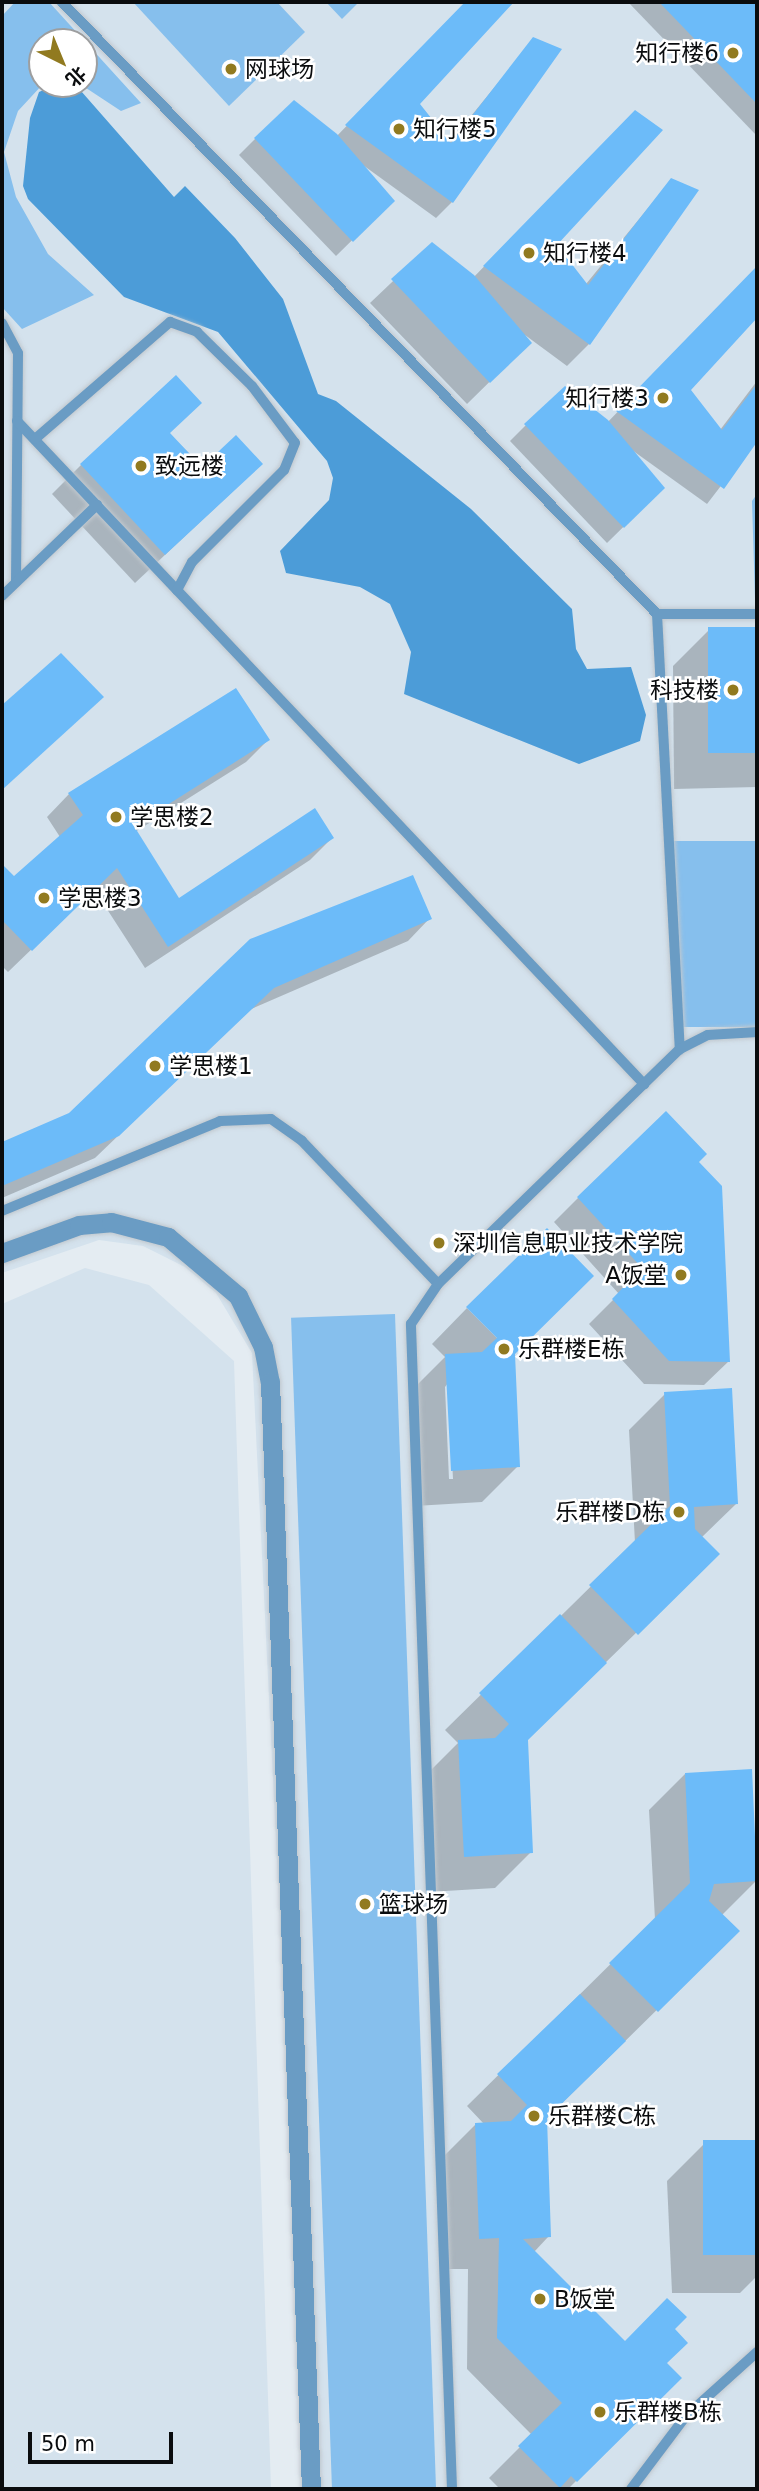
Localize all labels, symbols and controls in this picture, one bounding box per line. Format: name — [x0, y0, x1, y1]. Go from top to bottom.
north arrow — [28, 28, 98, 98]
place label: 知行楼6 — [635, 39, 719, 67]
marker: 知行楼6 — [725, 45, 741, 61]
place label: 网球场 — [245, 55, 314, 83]
marker: 网球场 — [223, 61, 239, 77]
text: 北 — [62, 62, 90, 91]
place label: 知行楼5 — [413, 115, 497, 143]
marker: 知行楼5 — [391, 121, 407, 137]
place label: 知行楼4 — [543, 239, 627, 267]
marker: 知行楼4 — [521, 245, 537, 261]
place label: 知行楼3 — [565, 384, 649, 412]
marker: 知行楼3 — [655, 390, 671, 406]
place label: 致远楼 — [155, 452, 224, 480]
marker: 致远楼 — [133, 458, 149, 474]
place label: 科技楼 — [650, 676, 719, 704]
marker: 科技楼 — [725, 682, 741, 698]
place label: 学思楼2 — [130, 803, 214, 831]
marker: 学思楼2 — [108, 809, 124, 825]
place label: 学思楼3 — [58, 884, 142, 912]
marker: 学思楼3 — [36, 890, 52, 906]
place label: 学思楼1 — [169, 1052, 253, 1080]
marker: 学思楼1 — [147, 1058, 163, 1074]
place label: 深圳信息职业技术学院 — [453, 1229, 683, 1257]
marker: 深圳信息职业技术学院 — [431, 1235, 447, 1251]
place label: A饭堂 — [605, 1261, 667, 1289]
marker: A饭堂 — [673, 1267, 689, 1283]
place label: 乐群楼E栋 — [518, 1335, 625, 1363]
marker: 乐群楼E栋 — [496, 1341, 512, 1357]
place label: 乐群楼D栋 — [555, 1498, 665, 1526]
marker: 乐群楼D栋 — [671, 1504, 687, 1520]
place label: 篮球场 — [379, 1890, 448, 1918]
marker: 篮球场 — [357, 1896, 373, 1912]
place label: 乐群楼C栋 — [548, 2102, 656, 2130]
marker: 乐群楼C栋 — [526, 2108, 542, 2124]
place label: B饭堂 — [554, 2285, 616, 2313]
marker: B饭堂 — [532, 2291, 548, 2307]
place label: 乐群楼B栋 — [614, 2398, 722, 2426]
marker: 乐群楼B栋 — [592, 2404, 608, 2420]
scale bar — [32, 2418, 177, 2462]
text: 50 m — [41, 2432, 95, 2456]

